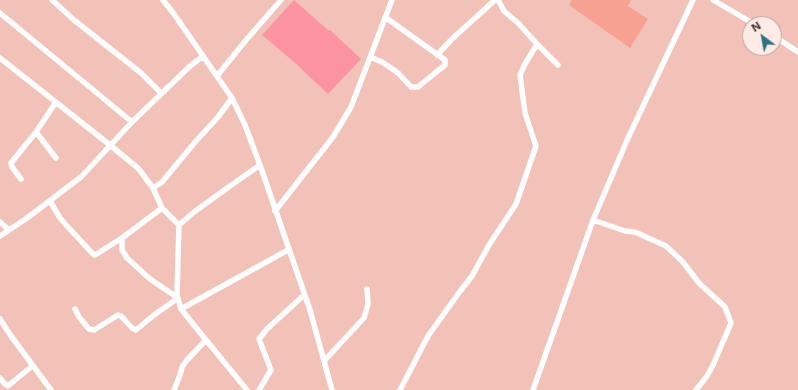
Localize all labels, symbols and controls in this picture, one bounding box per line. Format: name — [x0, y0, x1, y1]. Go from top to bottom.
north arrow — [742, 16, 782, 56]
text: N — [749, 19, 763, 35]

